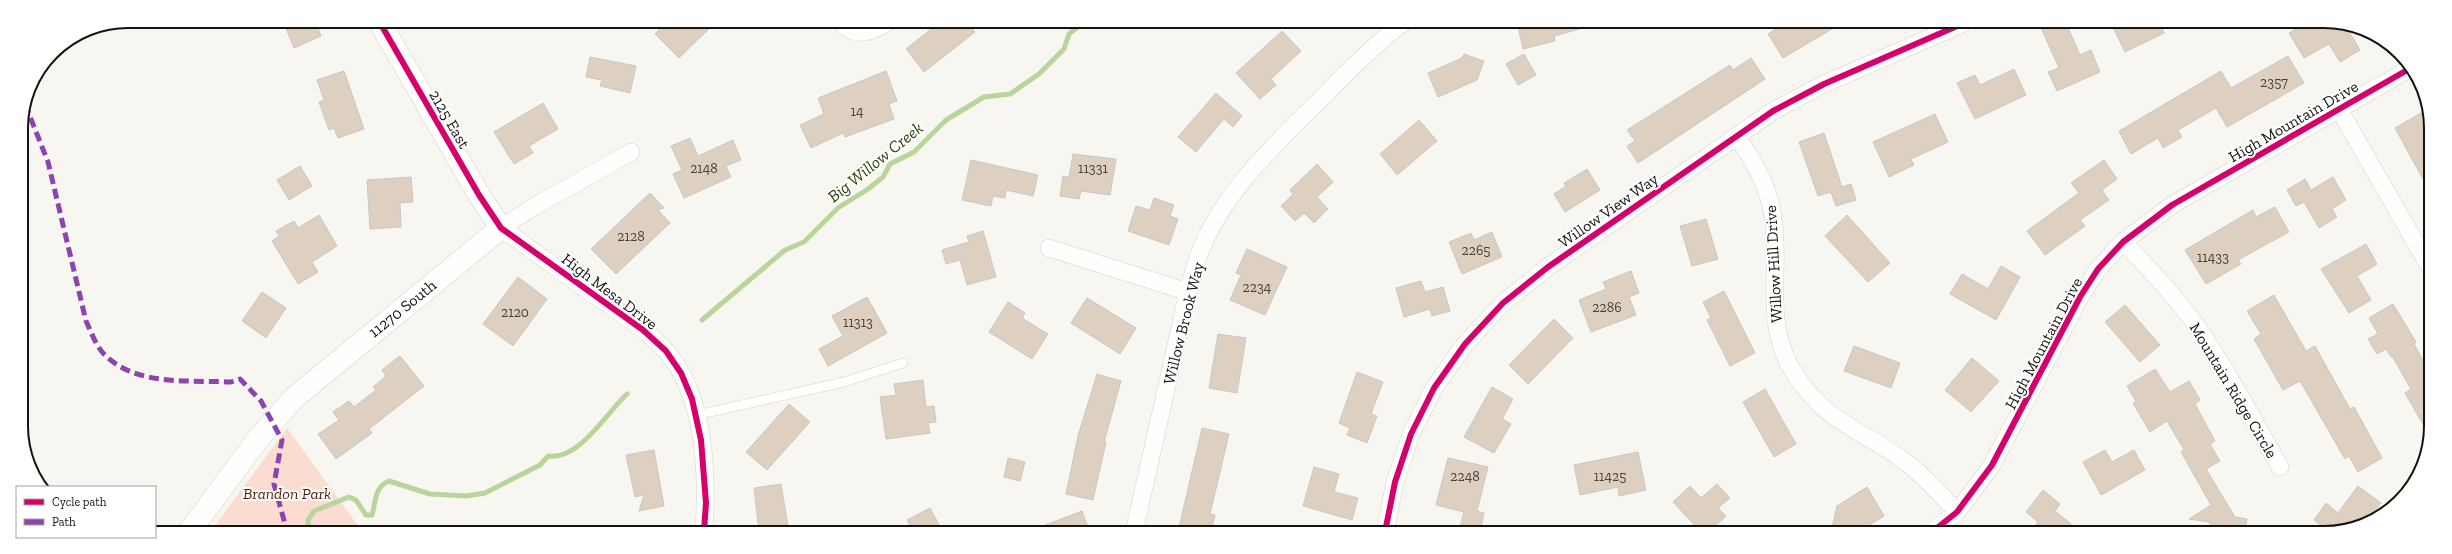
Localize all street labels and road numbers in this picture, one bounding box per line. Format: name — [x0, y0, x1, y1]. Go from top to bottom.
street label: High Mountain Drive — [2225, 77, 2361, 166]
street label: 2125 East — [425, 87, 474, 152]
street label: Willow View Way — [1555, 168, 1662, 252]
street label: Willow Hill Drive — [1761, 205, 1786, 323]
street label: High Mesa Drive — [558, 249, 661, 334]
street label: Willow Brook Way — [1159, 259, 1208, 386]
street label: High Mountain Drive — [2001, 274, 2086, 412]
street label: 11270 South — [365, 275, 440, 341]
street label: Mountain Ridge Circle — [2186, 319, 2282, 462]

